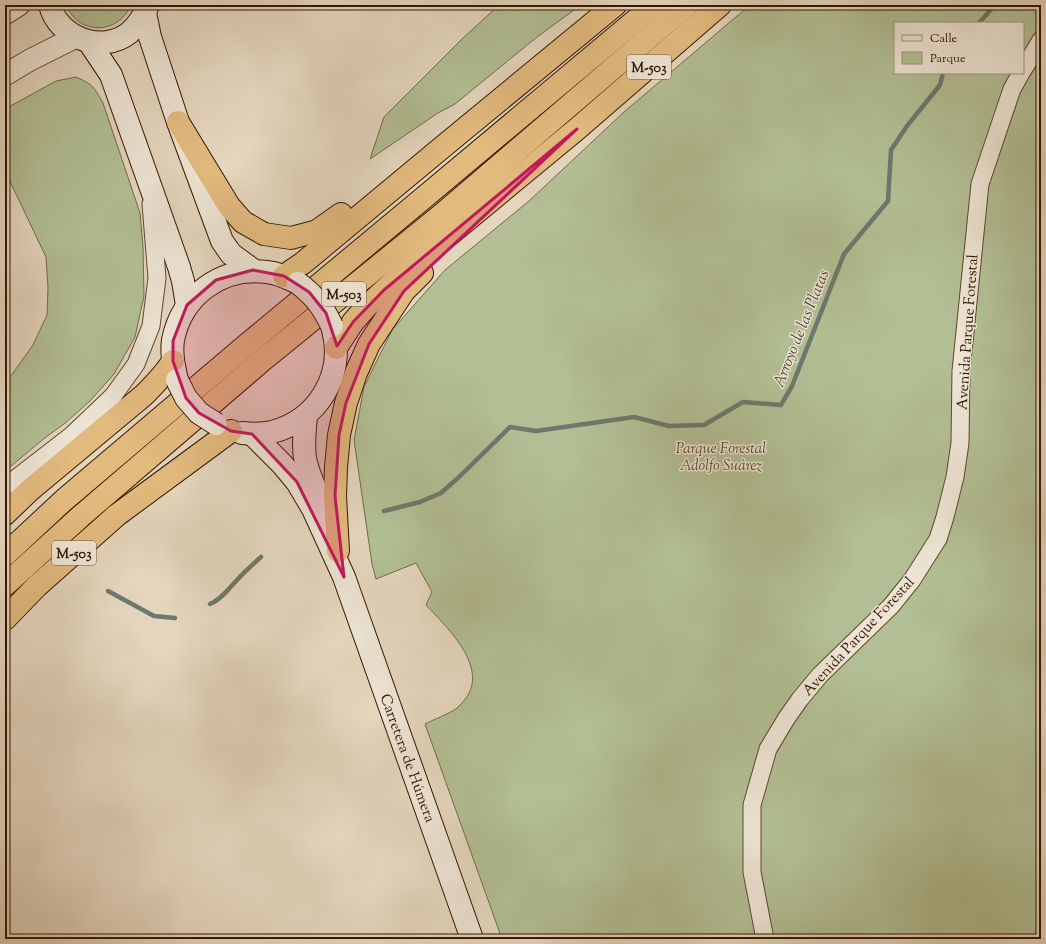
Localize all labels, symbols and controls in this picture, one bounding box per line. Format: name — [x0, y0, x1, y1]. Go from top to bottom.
legend — [894, 22, 1024, 74]
text: Calle — [930, 30, 958, 48]
text: Parque — [930, 50, 966, 68]
road number: M-503 — [627, 55, 671, 79]
street label: Avenida Parque Forestal — [953, 254, 984, 411]
water label: Arroyo de las Platas — [768, 267, 836, 391]
road number: M-503 — [322, 282, 366, 306]
park label: Parque Forestal Adolfo Suárez — [676, 439, 766, 477]
road number: M-503 — [52, 541, 96, 565]
street label: Avenida Parque Forestal — [798, 573, 920, 701]
street label: Carretera de Húmera — [374, 691, 440, 826]

